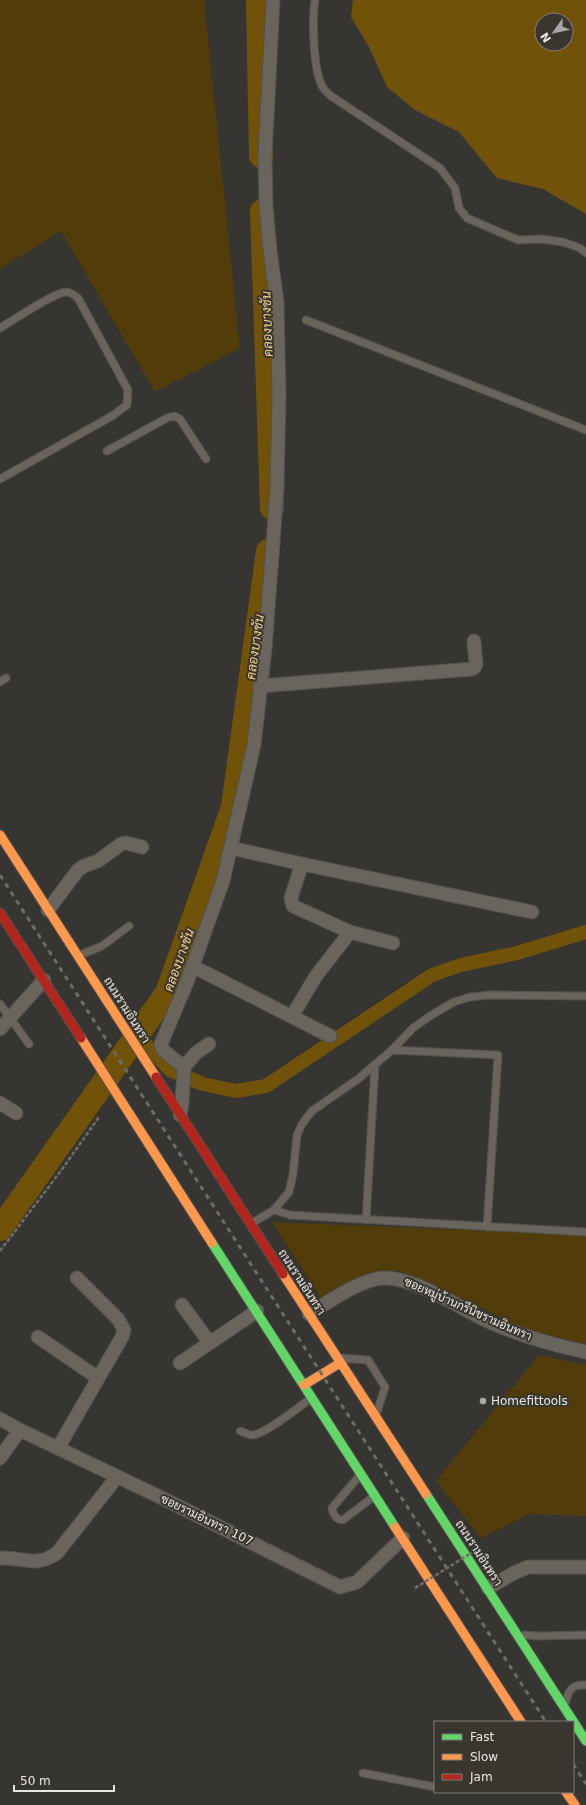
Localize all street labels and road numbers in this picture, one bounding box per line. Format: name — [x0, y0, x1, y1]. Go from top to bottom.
street label: ถนนรามอินทรา — [101, 974, 153, 1046]
street label: ถนนรามอินทรา — [276, 1247, 328, 1317]
street label: ซอยหมู่บ้านกรีนิชรามอินทรา — [402, 1274, 534, 1344]
street label: ซอยรามอินทรา 107 — [158, 1492, 256, 1548]
street label: ถนนรามอินทรา — [453, 1518, 505, 1588]

